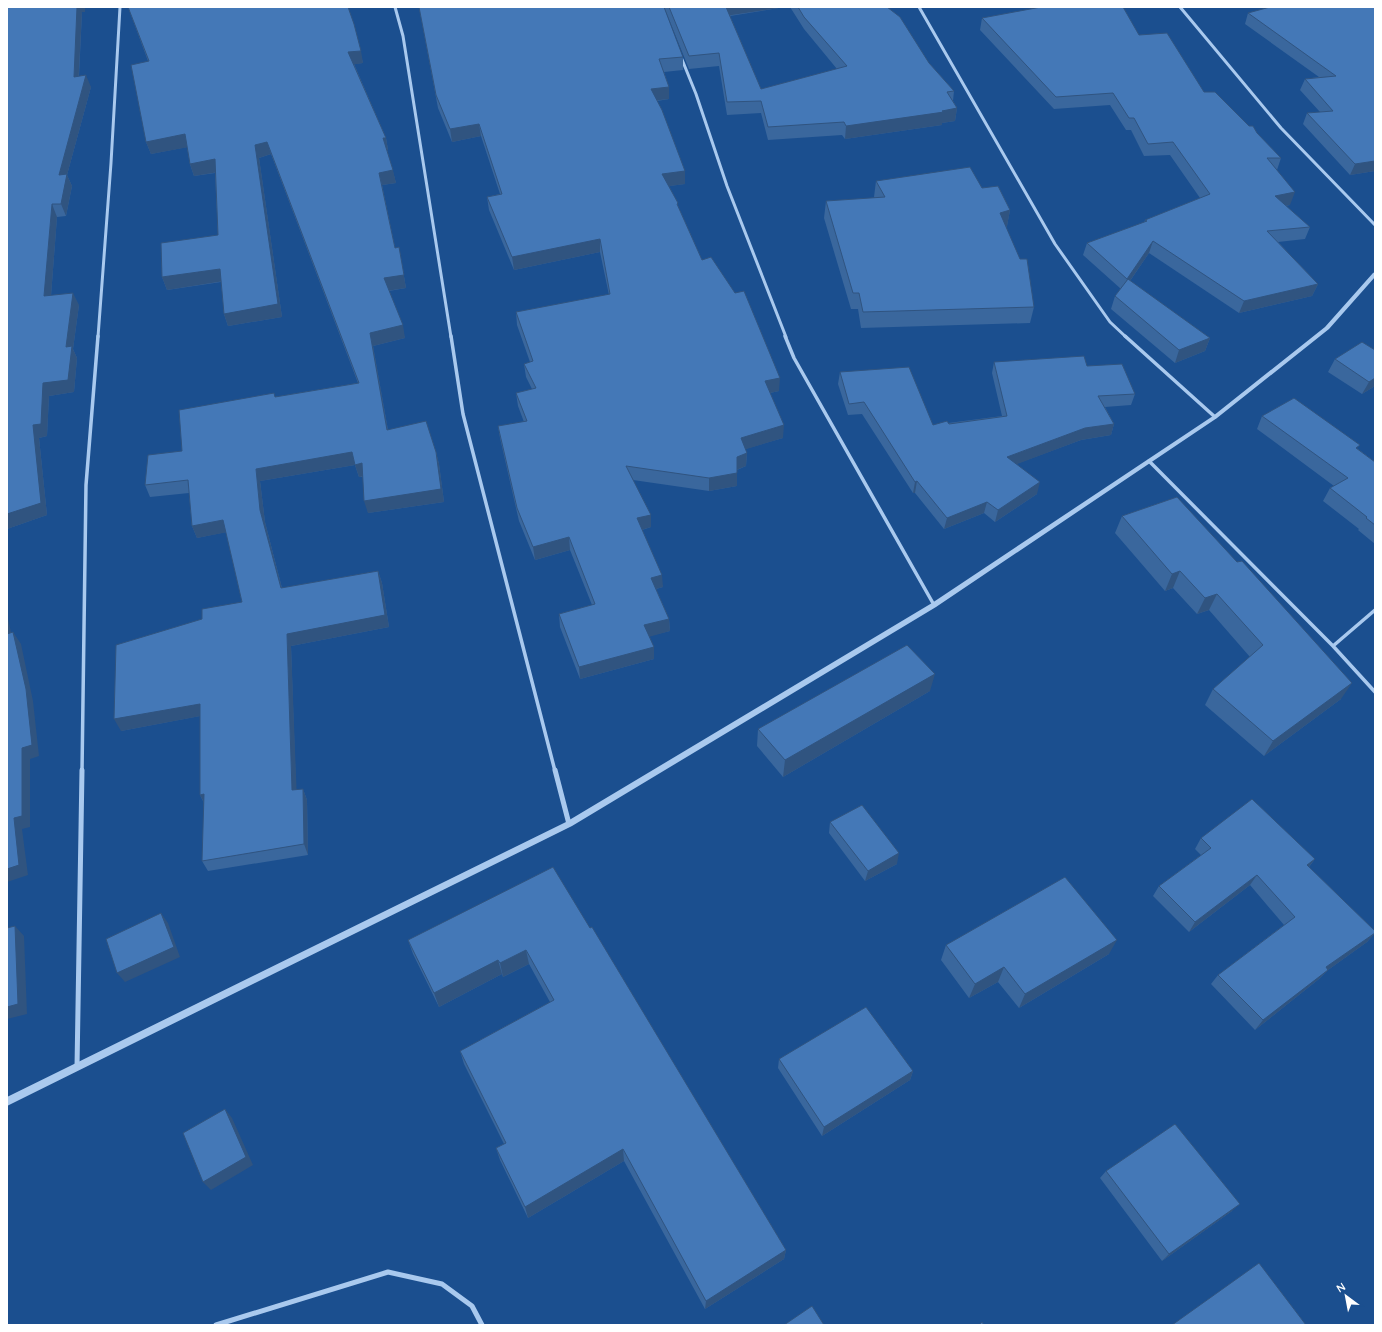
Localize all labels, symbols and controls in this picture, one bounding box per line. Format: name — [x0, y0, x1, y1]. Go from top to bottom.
north arrow — [1326, 1276, 1366, 1316]
text: N — [1334, 1279, 1348, 1296]

